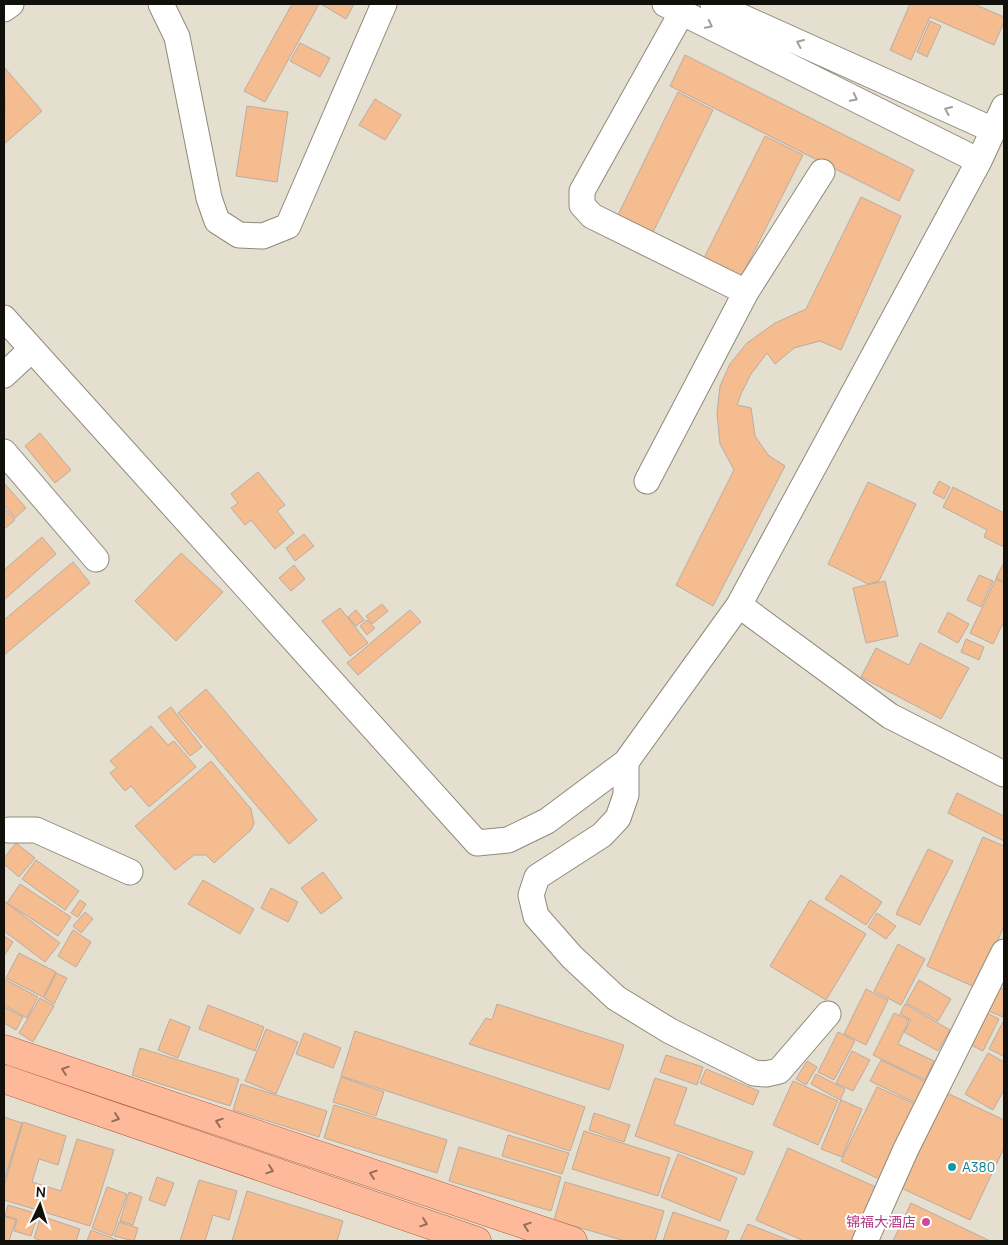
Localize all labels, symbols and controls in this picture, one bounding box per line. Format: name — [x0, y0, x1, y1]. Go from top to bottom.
one-way arrow — [704, 19, 713, 29]
one-way arrow — [796, 39, 805, 50]
one-way arrow — [849, 92, 858, 102]
one-way arrow — [944, 106, 953, 117]
one-way arrow — [61, 1066, 69, 1076]
one-way arrow — [111, 1112, 120, 1122]
one-way arrow — [215, 1118, 223, 1128]
place label: A380 — [962, 1157, 995, 1176]
marker: A380 — [946, 1161, 958, 1173]
one-way arrow — [265, 1164, 274, 1174]
one-way arrow — [369, 1169, 377, 1179]
north arrow — [15, 1180, 65, 1230]
text: N — [35, 1182, 47, 1201]
place label: 锦福大酒店 — [846, 1212, 916, 1231]
marker: 锦福大酒店 — [920, 1216, 932, 1228]
one-way arrow — [419, 1217, 427, 1227]
one-way arrow — [523, 1221, 531, 1231]

